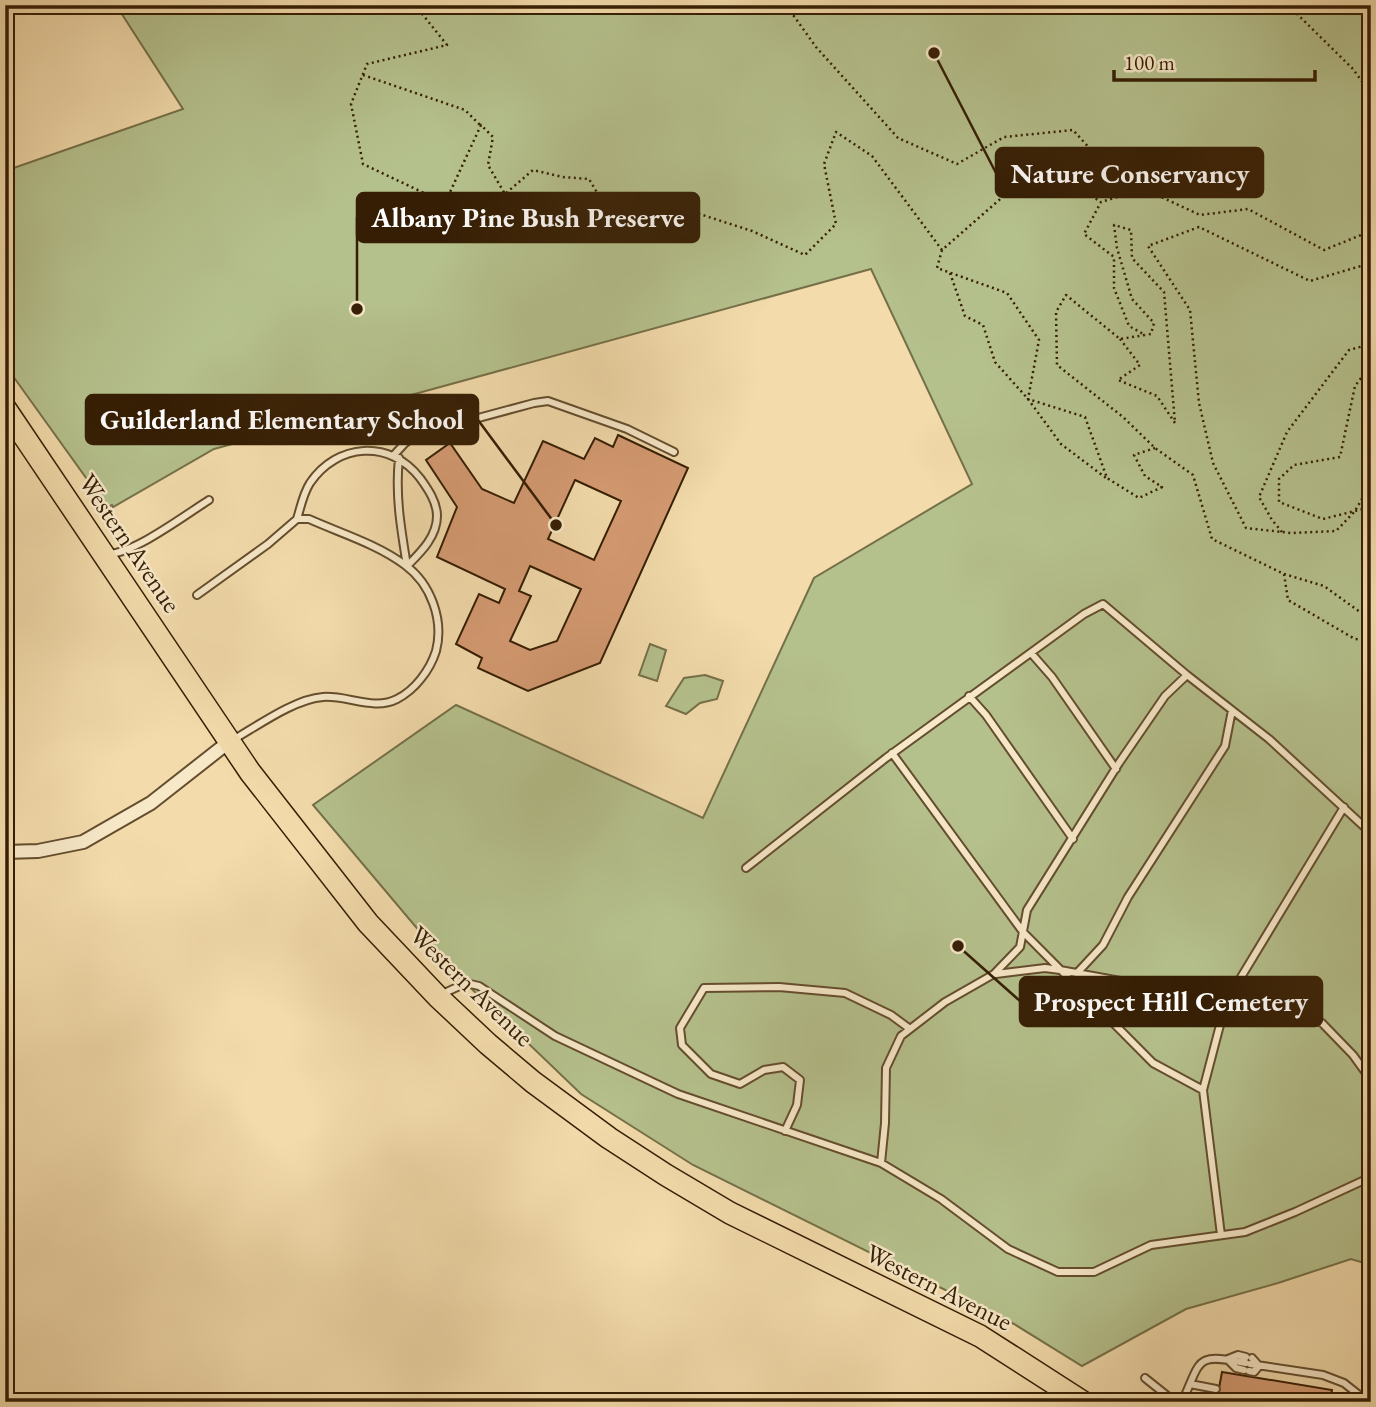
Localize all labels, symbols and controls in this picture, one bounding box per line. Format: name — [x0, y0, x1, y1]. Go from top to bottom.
scale bar — [1114, 38, 1315, 82]
text: 100 m — [1124, 49, 1175, 76]
callout: Nature Conservancy — [996, 148, 1263, 197]
text: Nature Conservancy — [1011, 155, 1250, 191]
callout: Albany Pine Bush Preserve — [357, 193, 699, 242]
text: Albany Pine Bush Preserve — [370, 199, 685, 235]
callout: Guilderland Elementary School — [86, 395, 478, 444]
text: Guilderland Elementary School — [100, 401, 464, 437]
street label: Western Avenue — [71, 467, 189, 619]
street label: Western Avenue — [403, 918, 541, 1054]
callout: Prospect Hill Cemetery — [1020, 977, 1322, 1026]
text: Prospect Hill Cemetery — [1034, 983, 1309, 1019]
street label: Western Avenue — [860, 1235, 1018, 1339]

